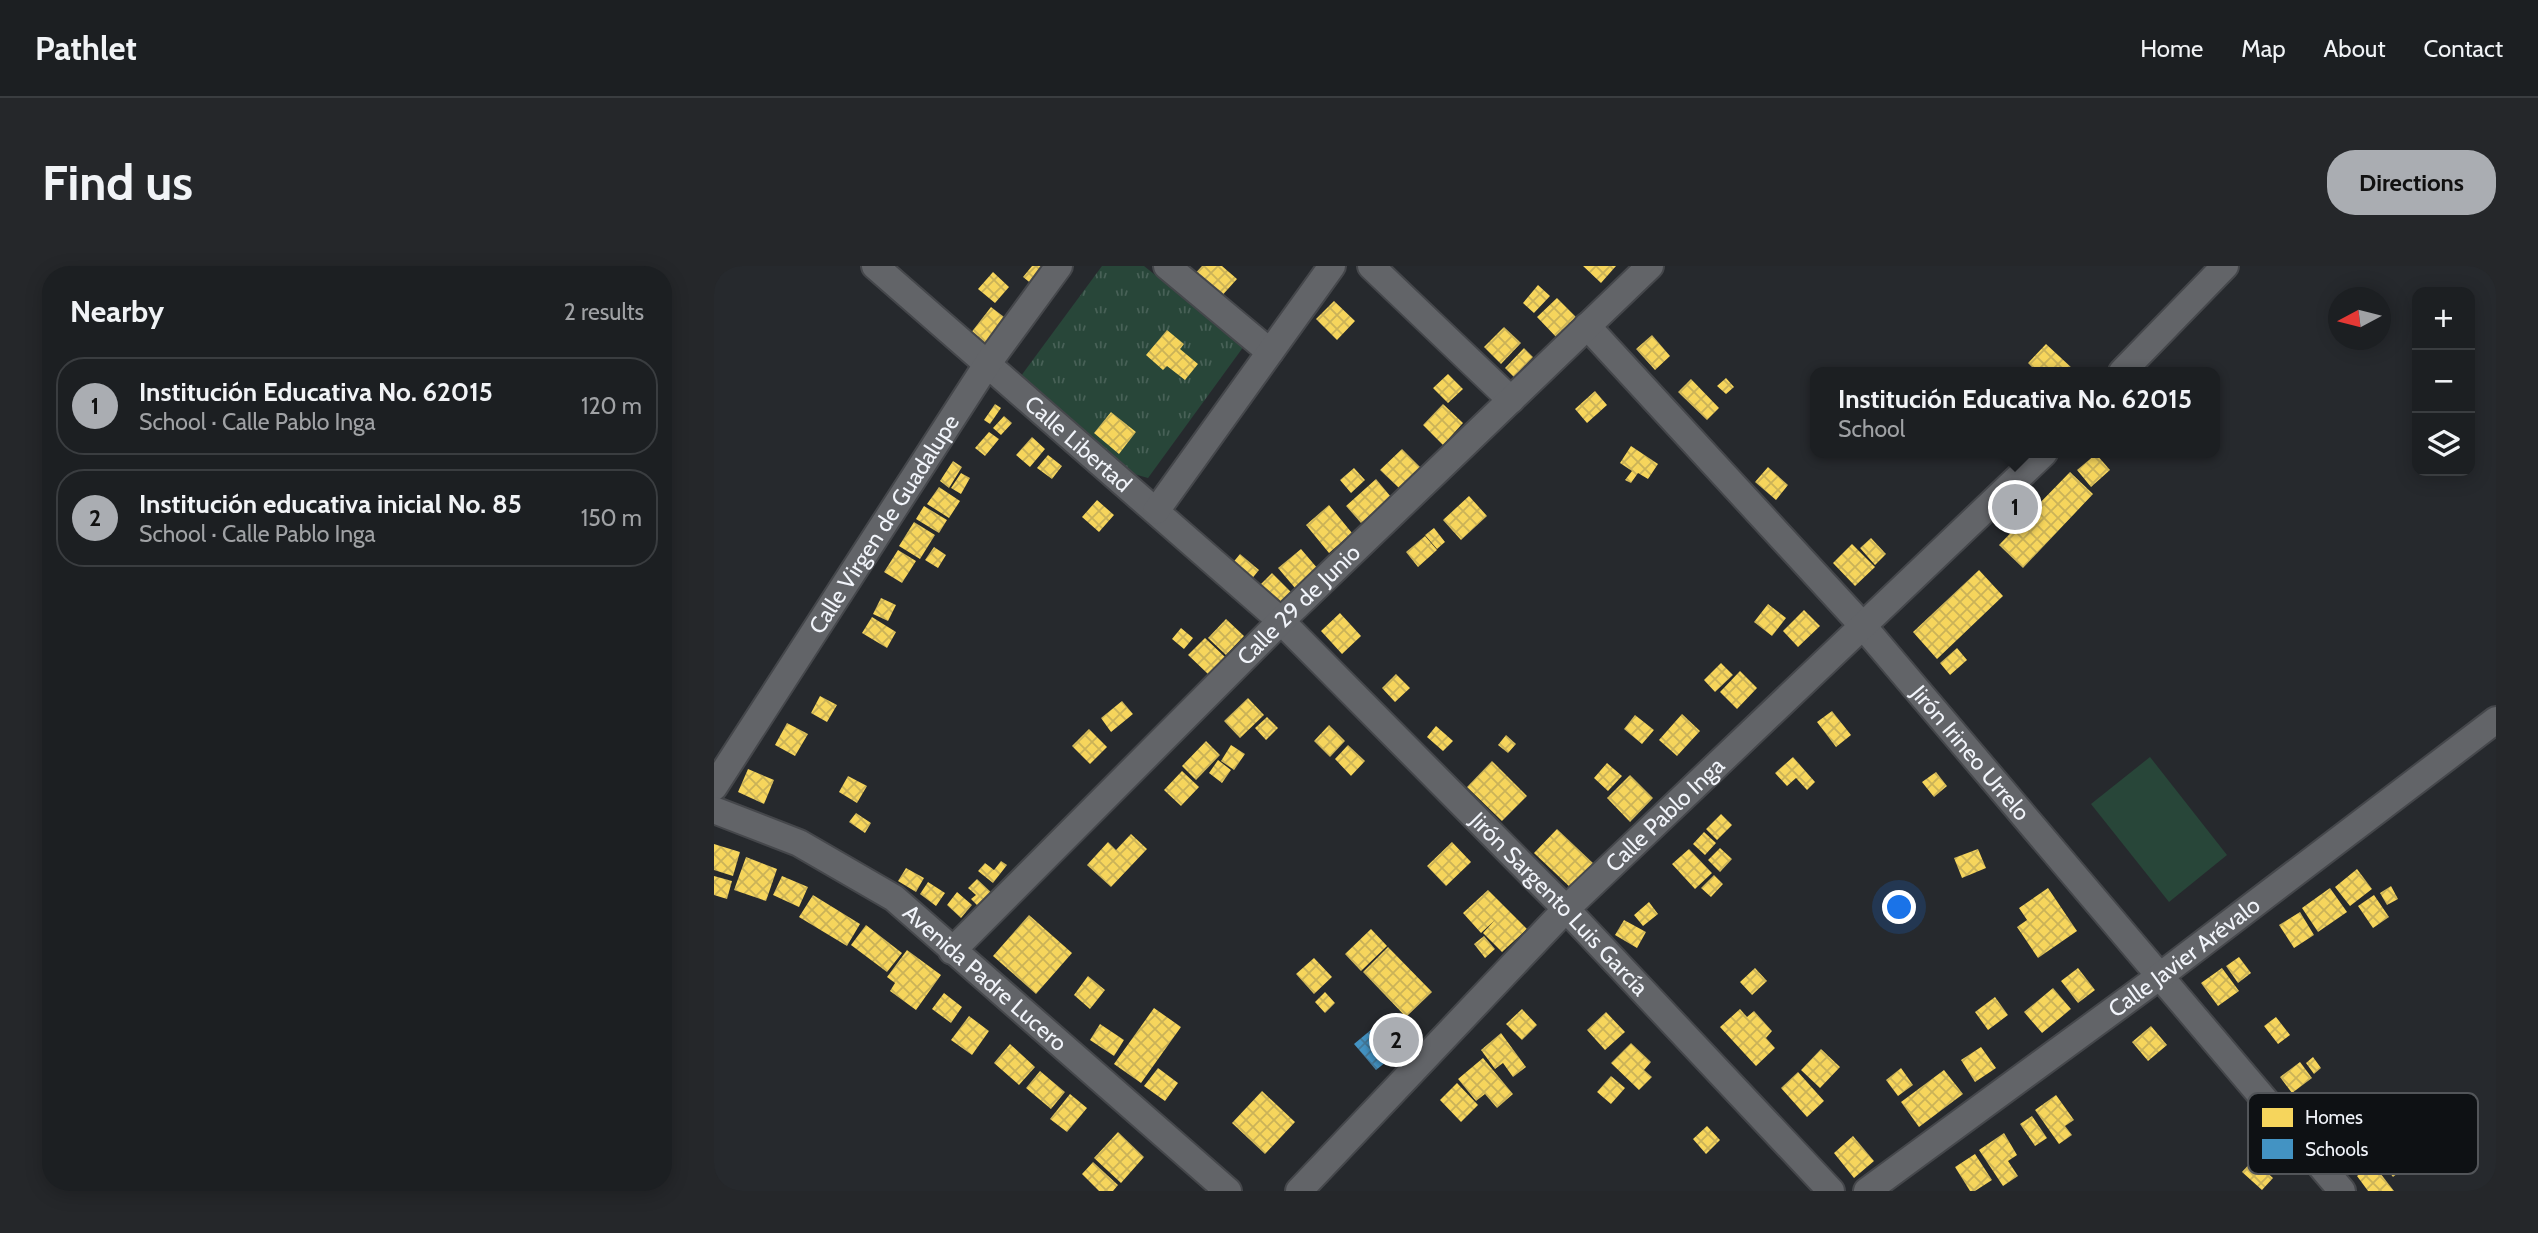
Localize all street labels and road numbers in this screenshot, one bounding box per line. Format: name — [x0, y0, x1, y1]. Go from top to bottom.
street label: Calle Libertad — [1019, 389, 1137, 498]
street label: Calle Virgen de Guadalupe — [803, 409, 965, 639]
street label: Calle 29 de Junio — [1231, 538, 1366, 671]
street label: Jirón Irineo Urrelo — [1905, 679, 2036, 826]
street label: Calle Pablo Inga — [1600, 751, 1730, 878]
street label: Jirón Sargento Luis García — [1463, 806, 1654, 1001]
street label: Calle Javier Arévalo — [2103, 891, 2265, 1023]
street label: Avenida Padre Lucero — [897, 898, 1073, 1057]

